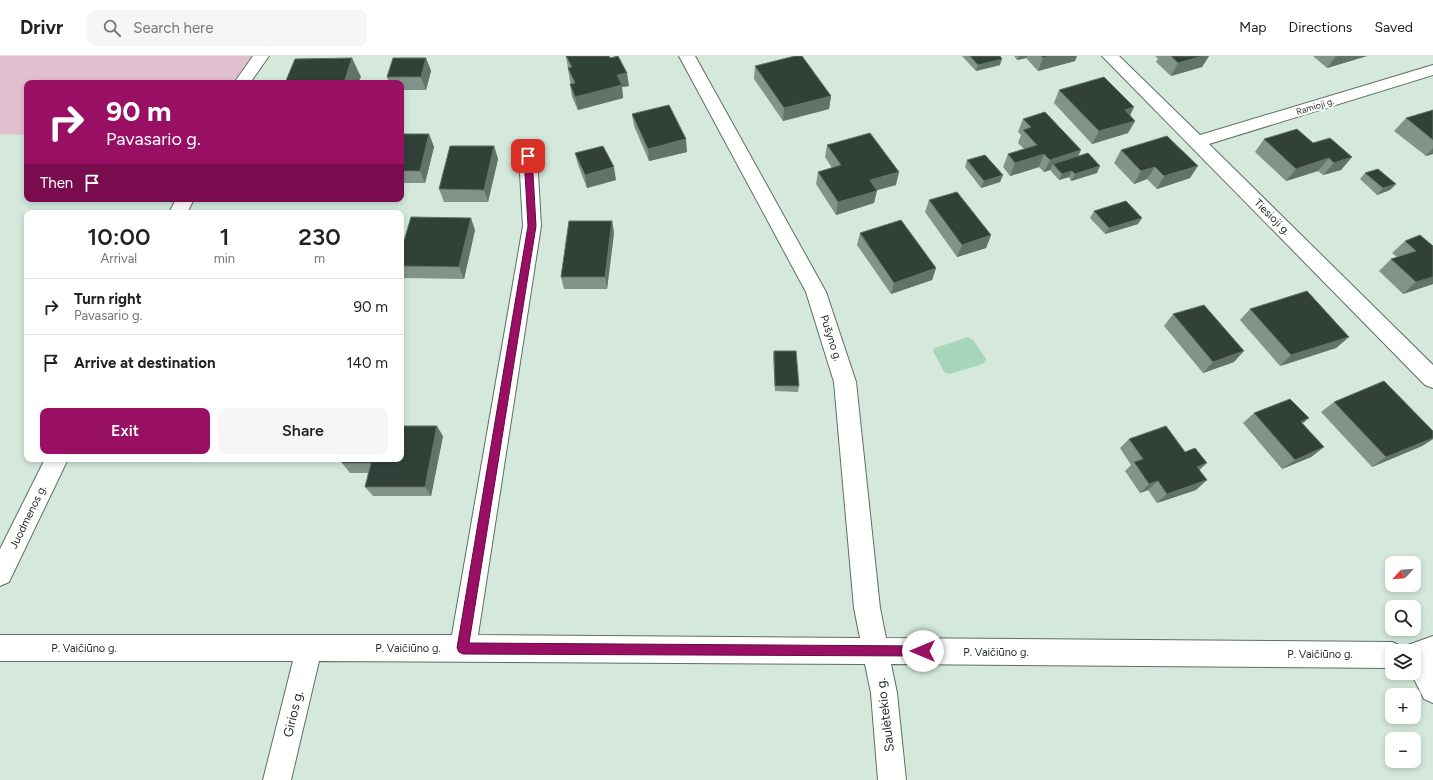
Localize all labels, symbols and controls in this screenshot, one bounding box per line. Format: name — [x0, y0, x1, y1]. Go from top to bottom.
search box — [87, 10, 367, 46]
text: Drivr — [20, 16, 63, 39]
icon: search — [101, 17, 123, 39]
text: Search here — [133, 19, 213, 37]
text: Map — [1239, 19, 1267, 36]
text: Directions — [1289, 19, 1352, 36]
text: Saved — [1374, 19, 1413, 36]
text: 90 m — [106, 94, 171, 128]
street label: Ramioji g. — [1295, 95, 1335, 117]
icon: right — [40, 96, 92, 148]
text: Pavasario g. — [106, 128, 201, 150]
pin — [511, 139, 545, 173]
icon: arrive — [517, 145, 539, 167]
icon: arrive — [81, 172, 103, 194]
text: Then — [40, 174, 73, 192]
street label: Tiesioji g. — [1251, 196, 1293, 238]
text: 10:00 — [87, 222, 151, 251]
text: 1 — [219, 222, 229, 251]
text: 230 — [298, 222, 341, 251]
text: Arrival — [101, 251, 137, 266]
text: min — [214, 251, 235, 266]
text: m — [314, 251, 325, 266]
text: Turn right — [74, 290, 142, 308]
icon: right — [40, 296, 62, 318]
text: 90 m — [353, 298, 388, 316]
text: Pavasario g. — [74, 308, 142, 323]
street label: Pušyno g. — [817, 313, 845, 363]
icon: arrive — [40, 352, 62, 374]
text: Arrive at destination — [74, 354, 215, 372]
text: 140 m — [346, 354, 388, 372]
button: Exit — [40, 408, 210, 454]
button: Share — [218, 408, 388, 454]
street label: Juodmenos g. — [7, 483, 49, 551]
north arrow — [1385, 556, 1421, 592]
map controls — [1385, 556, 1421, 768]
button: search — [1385, 600, 1421, 636]
position arrow — [902, 630, 944, 672]
street label: P. Vaičiūno g. — [51, 642, 117, 655]
street label: P. Vaičiūno g. — [375, 642, 441, 655]
button: layers — [1385, 644, 1421, 680]
street label: P. Vaičiūno g. — [963, 646, 1029, 659]
street label: P. Vaičiūno g. — [1287, 648, 1353, 661]
street label: Saulėtekio g. — [873, 677, 897, 753]
button: + — [1385, 688, 1421, 724]
street label: Girios g. — [280, 689, 306, 739]
button: − — [1385, 732, 1421, 768]

